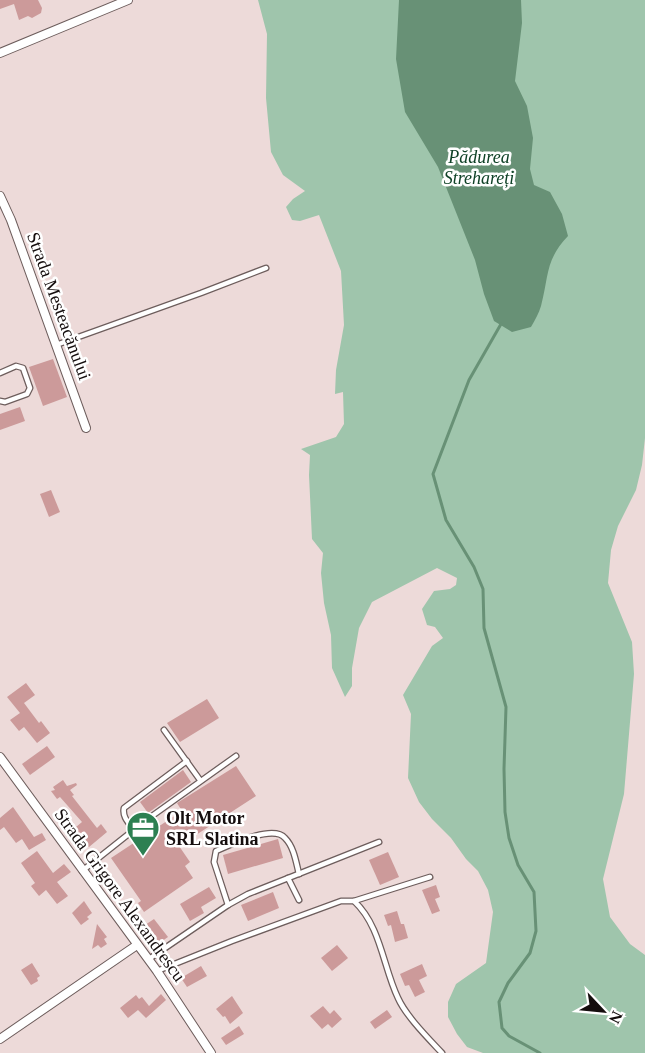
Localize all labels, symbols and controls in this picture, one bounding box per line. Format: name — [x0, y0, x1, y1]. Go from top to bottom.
park label: Pădurea Strehareți — [444, 147, 514, 188]
street label: Strada Mesteacănului — [23, 230, 95, 382]
street label: Strada Grigore Alexandrescu — [51, 805, 189, 985]
place label: Olt Motor SRL Slatina — [166, 808, 259, 849]
office icon: Olt Motor SRL Slatina — [125, 810, 161, 857]
north arrow — [573, 981, 633, 1041]
text: N — [606, 1008, 626, 1027]

